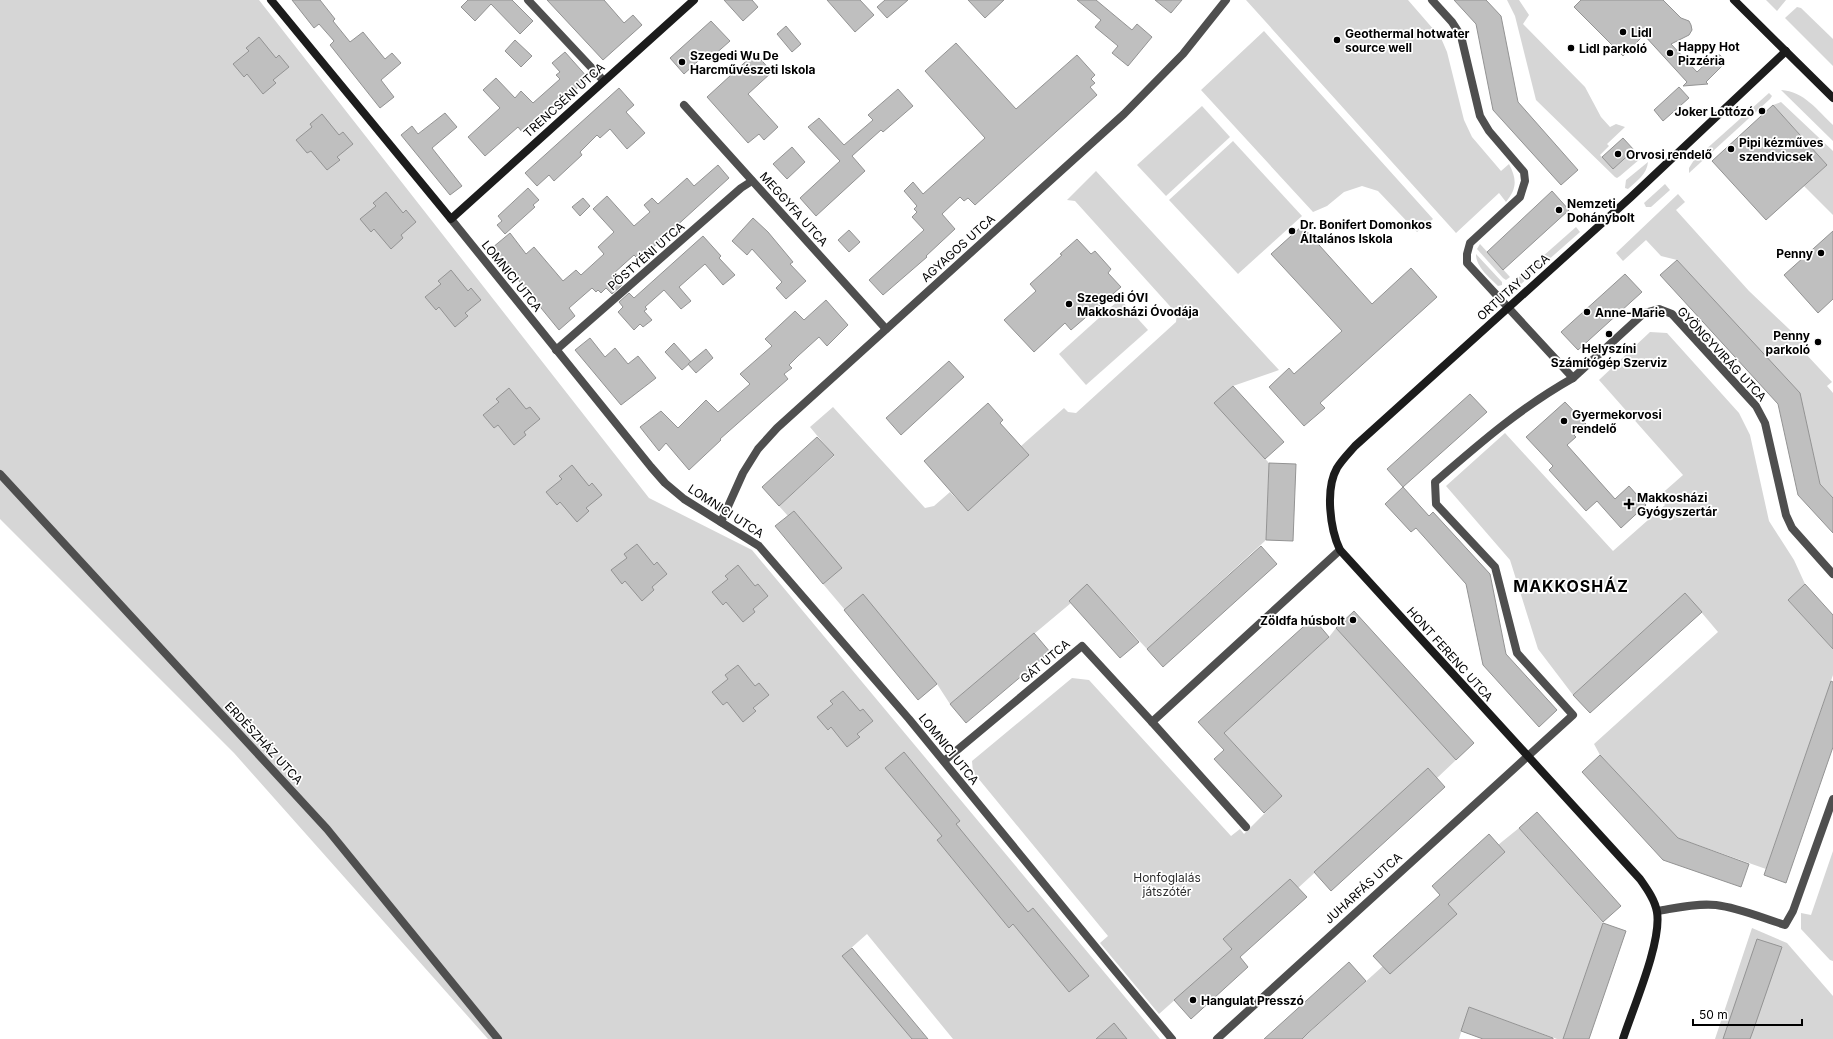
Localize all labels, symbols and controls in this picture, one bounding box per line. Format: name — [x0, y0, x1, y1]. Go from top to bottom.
place label: Lidl — [1631, 25, 1652, 40]
place label: Geothermal hotwater source well — [1345, 26, 1470, 55]
marker: Lidl — [1618, 27, 1628, 37]
marker: Geothermal hotwater source well — [1332, 35, 1342, 45]
place label: Happy Hot Pizzéria — [1678, 39, 1740, 68]
place label: Lidl parkoló — [1579, 41, 1647, 56]
marker: Lidl parkoló — [1566, 43, 1576, 53]
place label: Szegedi Wu De Harcművészeti Iskola — [690, 48, 816, 77]
marker: Happy Hot Pizzéria — [1665, 48, 1675, 58]
marker: Szegedi Wu De Harcművészeti Iskola — [677, 57, 687, 67]
street label: TRENCSÉNI UTCA — [520, 60, 608, 140]
place label: Joker Lottózó — [1675, 104, 1754, 119]
marker: Joker Lottózó — [1757, 106, 1767, 116]
place label: Pipi kézműves szendvicsek — [1739, 135, 1824, 164]
marker: Pipi kézműves szendvicsek — [1726, 144, 1736, 154]
place label: Orvosi rendelő — [1626, 147, 1712, 162]
marker: Orvosi rendelő — [1613, 149, 1623, 159]
street label: MEGGYFA UTCA — [757, 169, 831, 249]
place label: Nemzeti Dohánybolt — [1567, 196, 1635, 225]
marker: Nemzeti Dohánybolt — [1554, 205, 1564, 215]
street label: AGYAGOS UTCA — [918, 211, 998, 285]
place label: Dr. Bonifert Domonkos Általános Iskola — [1300, 217, 1432, 246]
street label: PÖSTYÉNI UTCA — [605, 219, 687, 293]
marker: Dr. Bonifert Domonkos Általános Iskola — [1287, 226, 1297, 236]
street label: LOMNICI UTCA — [479, 237, 545, 315]
place label: Penny — [1776, 246, 1814, 261]
marker: Penny — [1816, 248, 1826, 258]
street label: ORTUTAY UTCA — [1474, 251, 1552, 323]
place label: Szegedi ÓVI Makkosházi Óvodája — [1077, 290, 1199, 319]
marker: Szegedi ÓVI Makkosházi Óvodája — [1064, 299, 1074, 309]
street label: GYÖNGYVIRÁG UTCA — [1674, 304, 1770, 404]
place label: Anne-Marie — [1595, 305, 1665, 320]
marker: Anne-Marie — [1582, 307, 1592, 317]
place label: Penny parkoló — [1766, 328, 1811, 357]
marker: Helyszíni Számítógép Szerviz — [1604, 329, 1614, 339]
marker: Penny parkoló — [1813, 337, 1823, 347]
place label: Helyszíni Számítógép Szerviz — [1551, 341, 1667, 370]
place label: Gyermekorvosi rendelő — [1572, 407, 1662, 436]
marker: Gyermekorvosi rendelő — [1559, 416, 1569, 426]
street label: LOMNICI UTCA — [685, 481, 767, 541]
place label: Makkosházi Gyógyszertár — [1637, 490, 1717, 519]
marker: Makkosházi Gyógyszertár — [1624, 499, 1634, 509]
district label: MAKKOSHÁZ — [1513, 576, 1629, 596]
street label: HONT FERENC UTCA — [1404, 604, 1496, 704]
place label: Zöldfa húsbolt — [1260, 613, 1346, 628]
marker: Zöldfa húsbolt — [1348, 615, 1358, 625]
street label: GÁT UTCA — [1017, 636, 1073, 686]
street label: ERDÉSZHÁZ UTCA — [222, 699, 306, 787]
street label: LOMNICI UTCA — [916, 710, 982, 788]
street label: JUHARFÁS UTCA — [1321, 849, 1405, 927]
park label: Honfoglalás játszótér — [1133, 870, 1201, 899]
place label: Hangulat Presszó — [1201, 993, 1304, 1008]
marker: Hangulat Presszó — [1188, 995, 1198, 1005]
scale bar — [1693, 1001, 1802, 1027]
text: 50 m — [1699, 1007, 1728, 1022]

